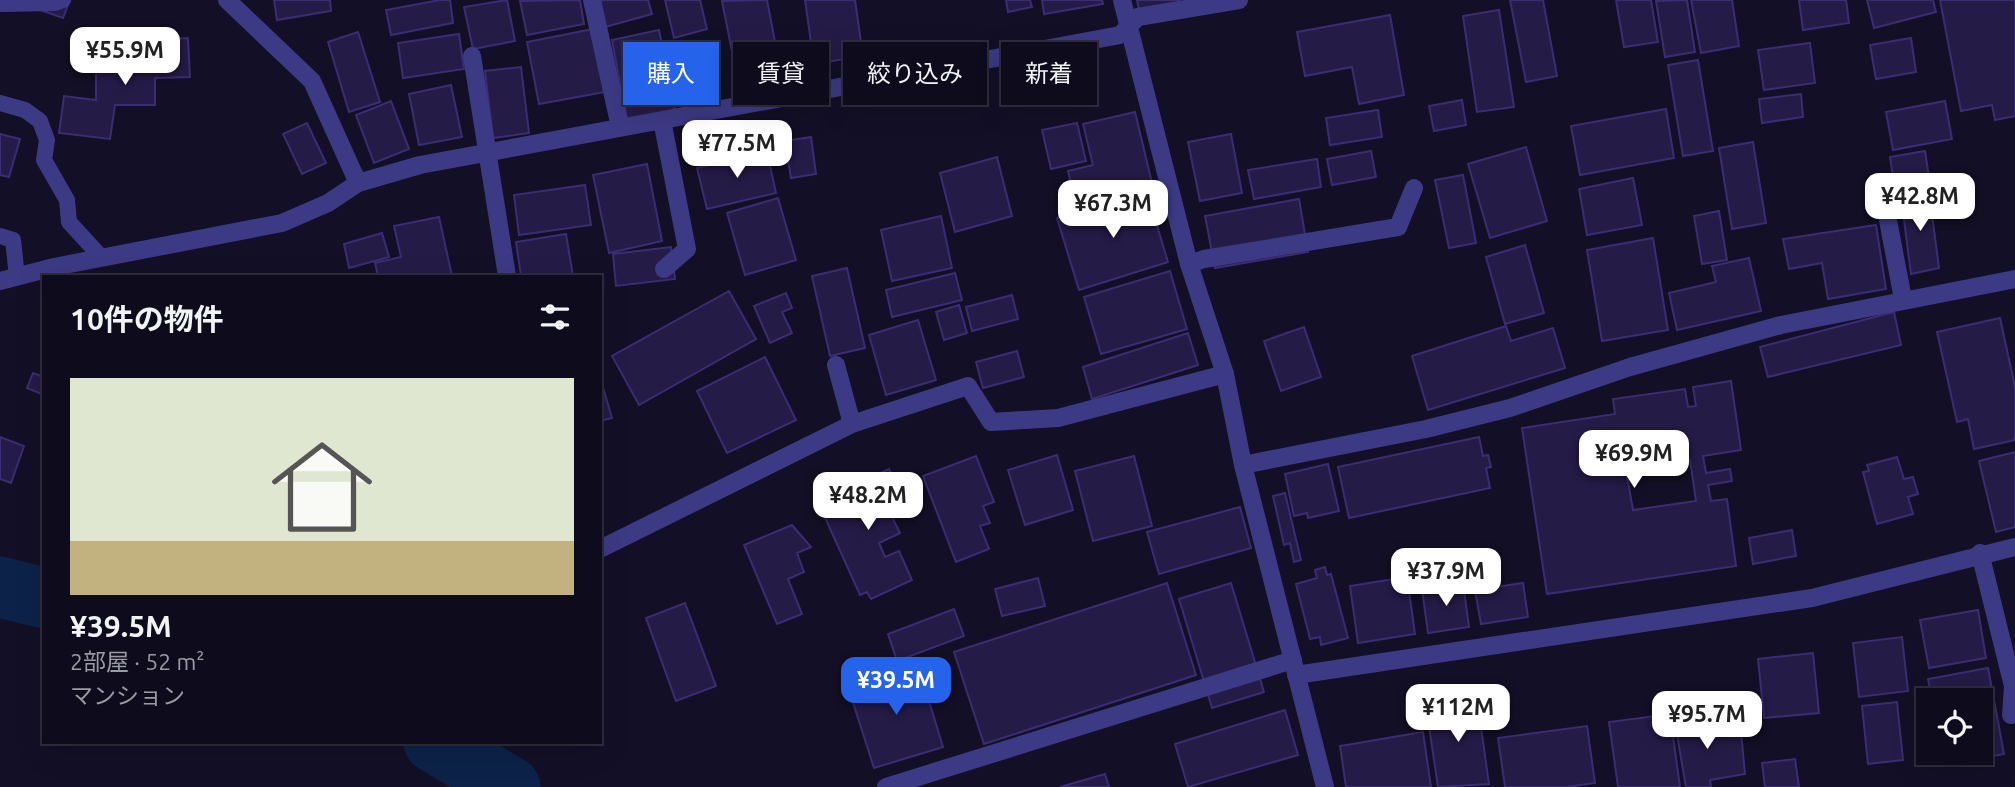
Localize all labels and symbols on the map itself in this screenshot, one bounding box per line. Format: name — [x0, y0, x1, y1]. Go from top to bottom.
pin: ¥55.9M — [68, 28, 182, 87]
pin: ¥77.5M — [680, 120, 794, 180]
pin: ¥42.8M — [1863, 174, 1977, 233]
pin: ¥67.3M — [1056, 180, 1170, 240]
pin: ¥69.9M — [1577, 430, 1691, 490]
pin: ¥48.2M — [811, 472, 925, 532]
pin: ¥37.9M — [1389, 548, 1503, 608]
pin: ¥39.5M — [839, 658, 953, 717]
pin: ¥112M — [1409, 684, 1507, 744]
pin: ¥95.7M — [1650, 692, 1764, 751]

